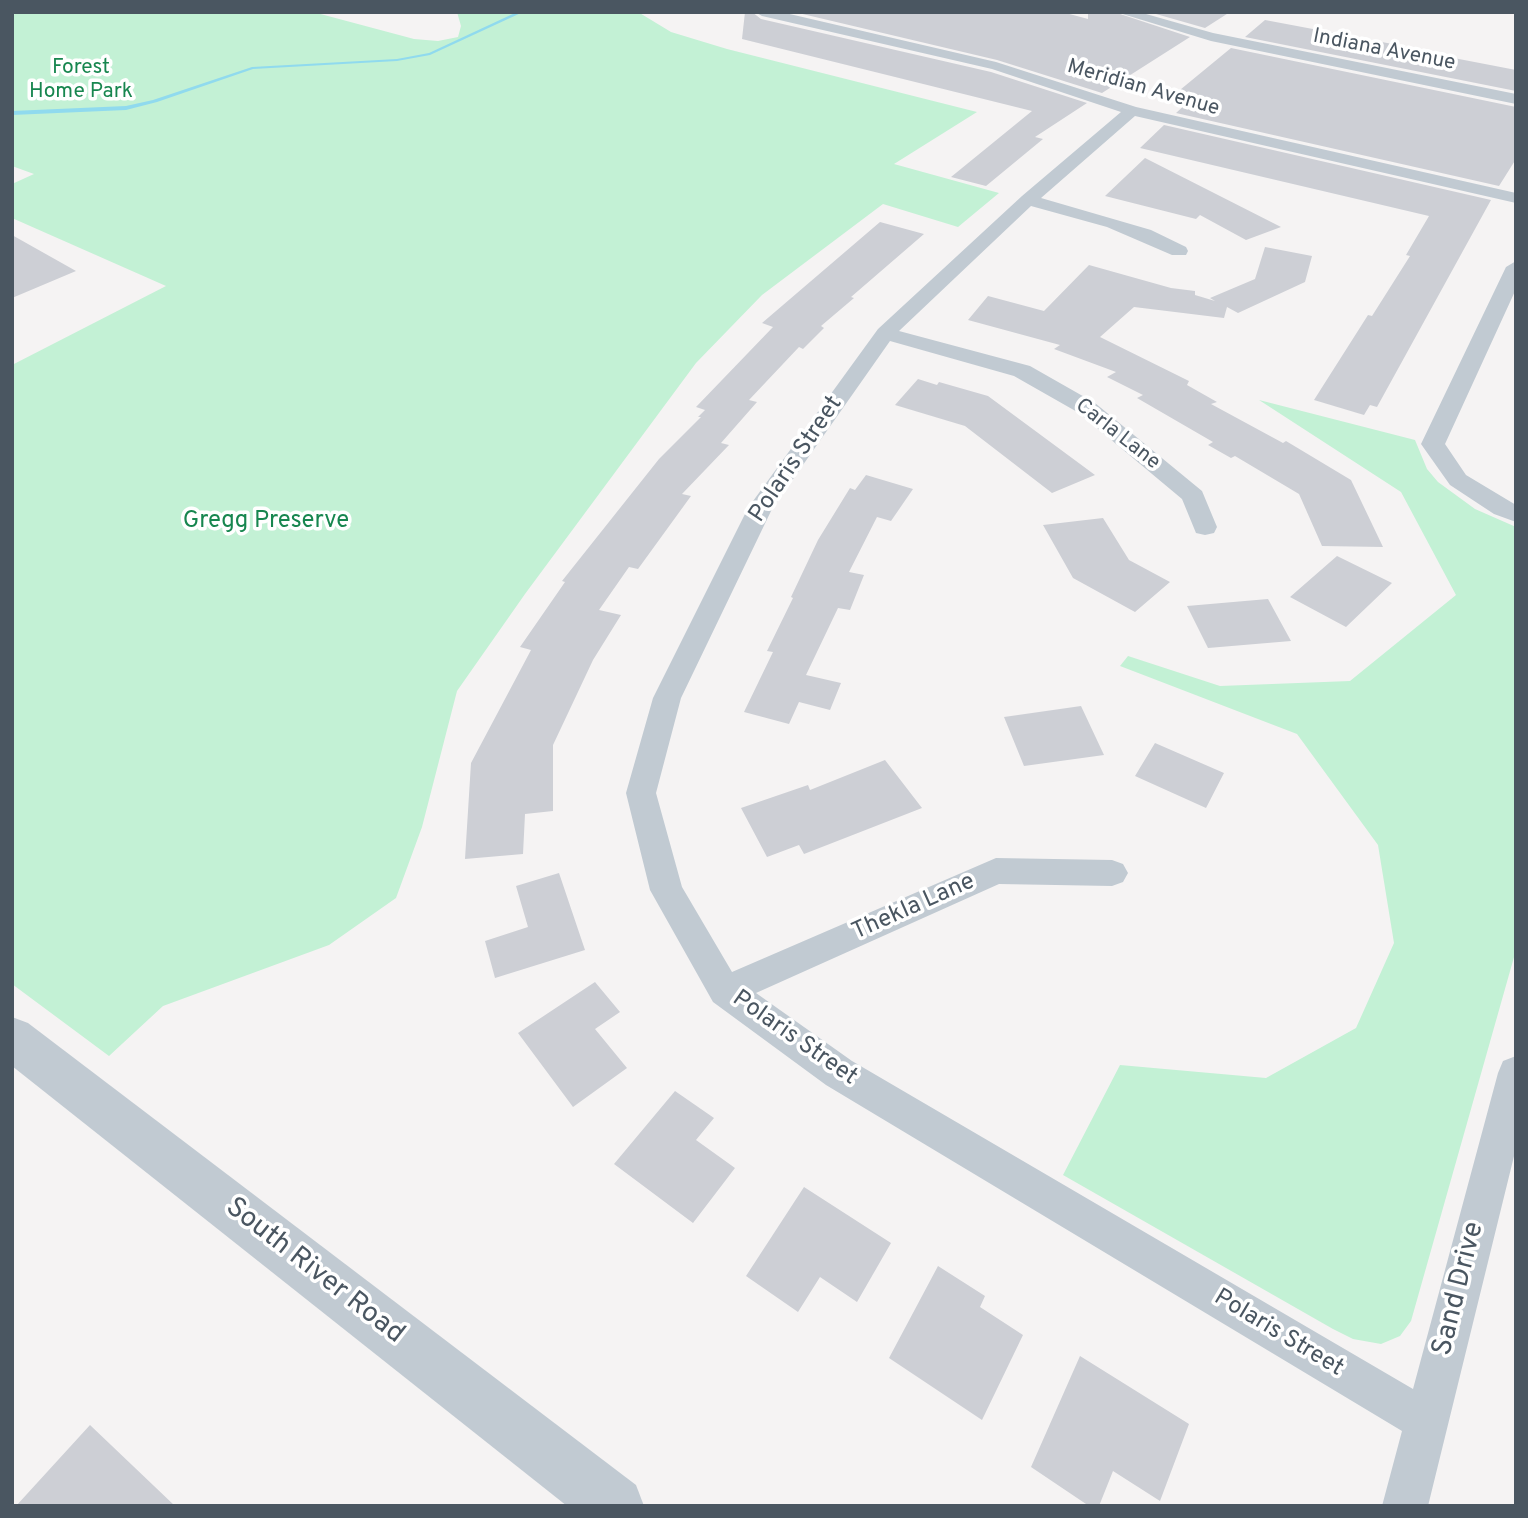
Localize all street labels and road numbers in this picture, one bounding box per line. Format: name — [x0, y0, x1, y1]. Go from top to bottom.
street label: Indiana Avenue — [1311, 25, 1457, 77]
street label: Meridian Avenue — [1064, 55, 1222, 123]
street label: Polaris Street — [744, 391, 850, 529]
street label: Carla Lane — [1069, 394, 1165, 476]
street label: Thekla Lane — [848, 868, 980, 948]
street label: Polaris Street — [726, 985, 862, 1093]
street label: South River Road — [218, 1192, 410, 1352]
street label: Sand Drive — [1427, 1219, 1493, 1359]
street label: Polaris Street — [1208, 1284, 1348, 1384]

